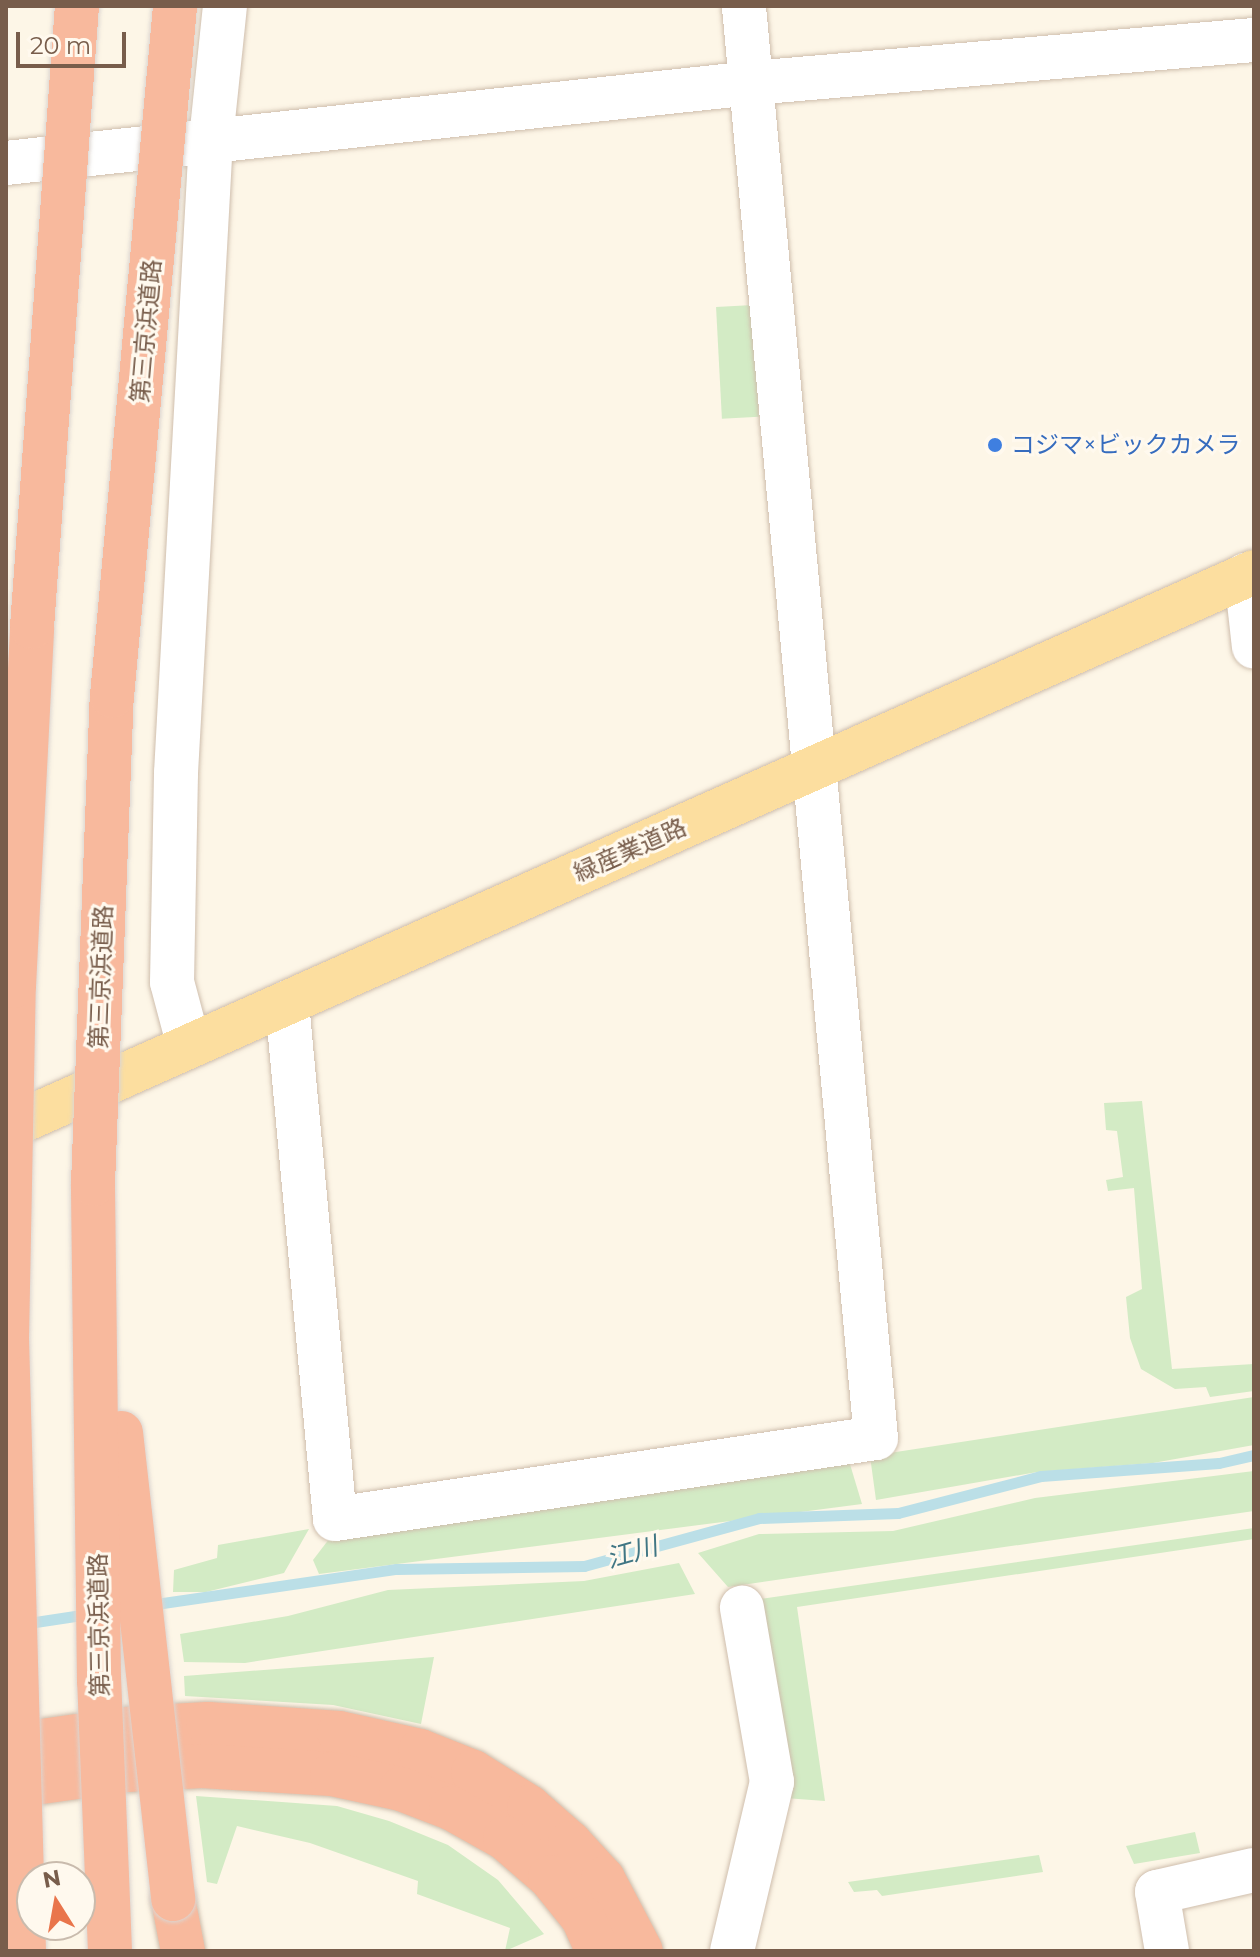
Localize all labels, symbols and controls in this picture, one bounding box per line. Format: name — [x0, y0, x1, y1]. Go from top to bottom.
scale bar — [20, 16, 130, 66]
text: 20 m — [30, 31, 91, 60]
street label: 第三京浜道路 — [125, 258, 167, 404]
place label: コジマ×ビックカメラ — [1011, 431, 1241, 459]
marker: コジマ×ビックカメラ — [986, 436, 1004, 454]
street label: 緑産業道路 — [569, 812, 691, 888]
street label: 第三京浜道路 — [84, 905, 118, 1049]
water label: 江川 — [603, 1531, 661, 1575]
street label: 第三京浜道路 — [83, 1553, 115, 1697]
north arrow — [16, 1861, 96, 1941]
text: N — [40, 1864, 63, 1894]

